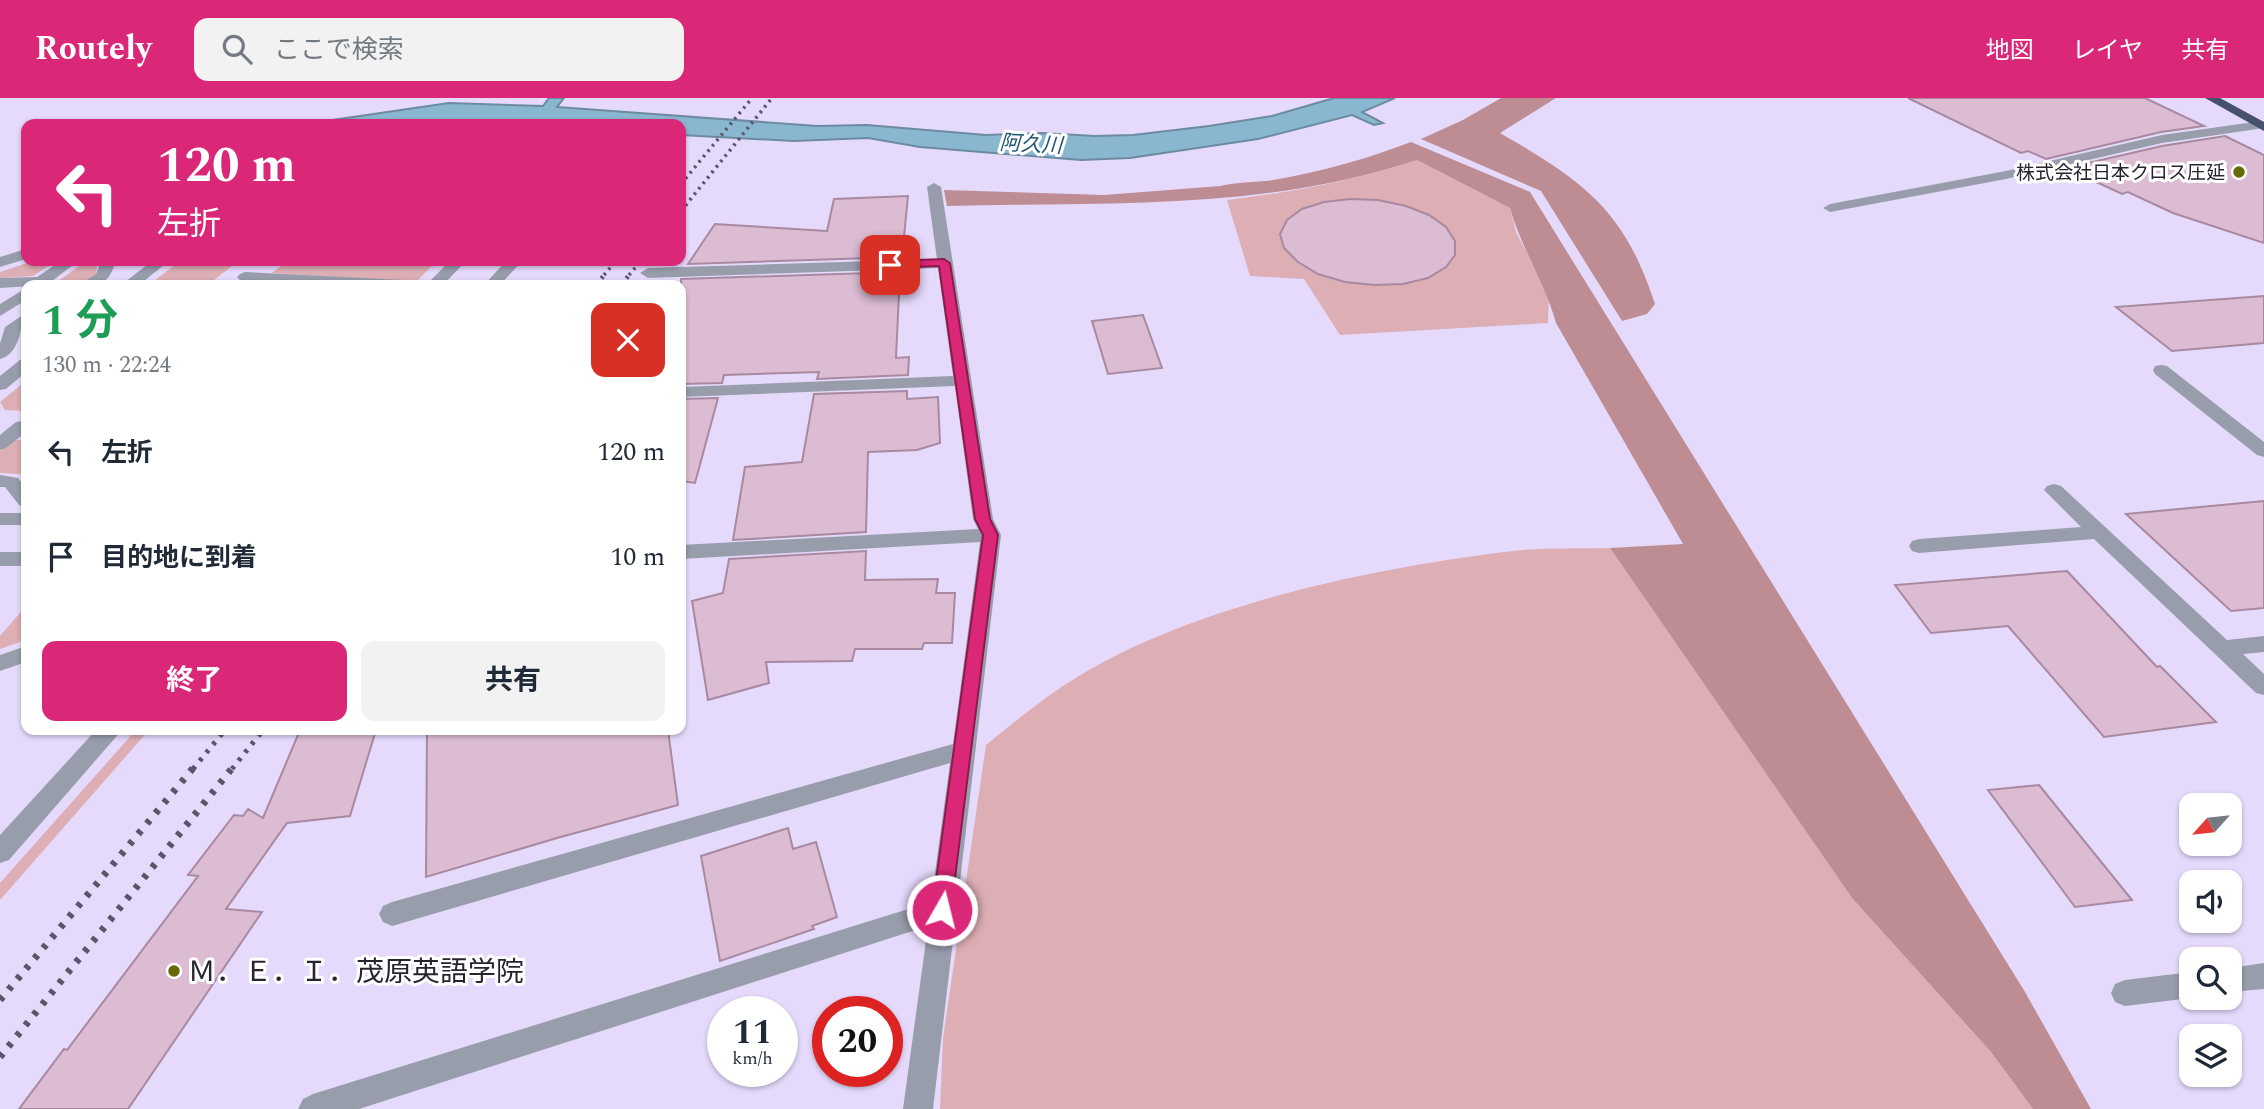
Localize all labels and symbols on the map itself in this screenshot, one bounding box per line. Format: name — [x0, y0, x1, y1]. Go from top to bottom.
water label: 阿久川 — [999, 127, 1065, 163]
place label: 株式会社日本クロス圧延 — [2016, 159, 2225, 188]
marker: 株式会社日本クロス圧延 — [2231, 164, 2247, 180]
pin — [860, 235, 920, 295]
north arrow — [2179, 793, 2242, 856]
position arrow — [905, 873, 979, 947]
place label: Ｍ．Ｅ．Ｉ．茂原英語学院 — [188, 951, 524, 994]
marker: Ｍ．Ｅ．Ｉ．茂原英語学院 — [166, 963, 182, 979]
speed limit sign: 20 — [812, 996, 903, 1087]

